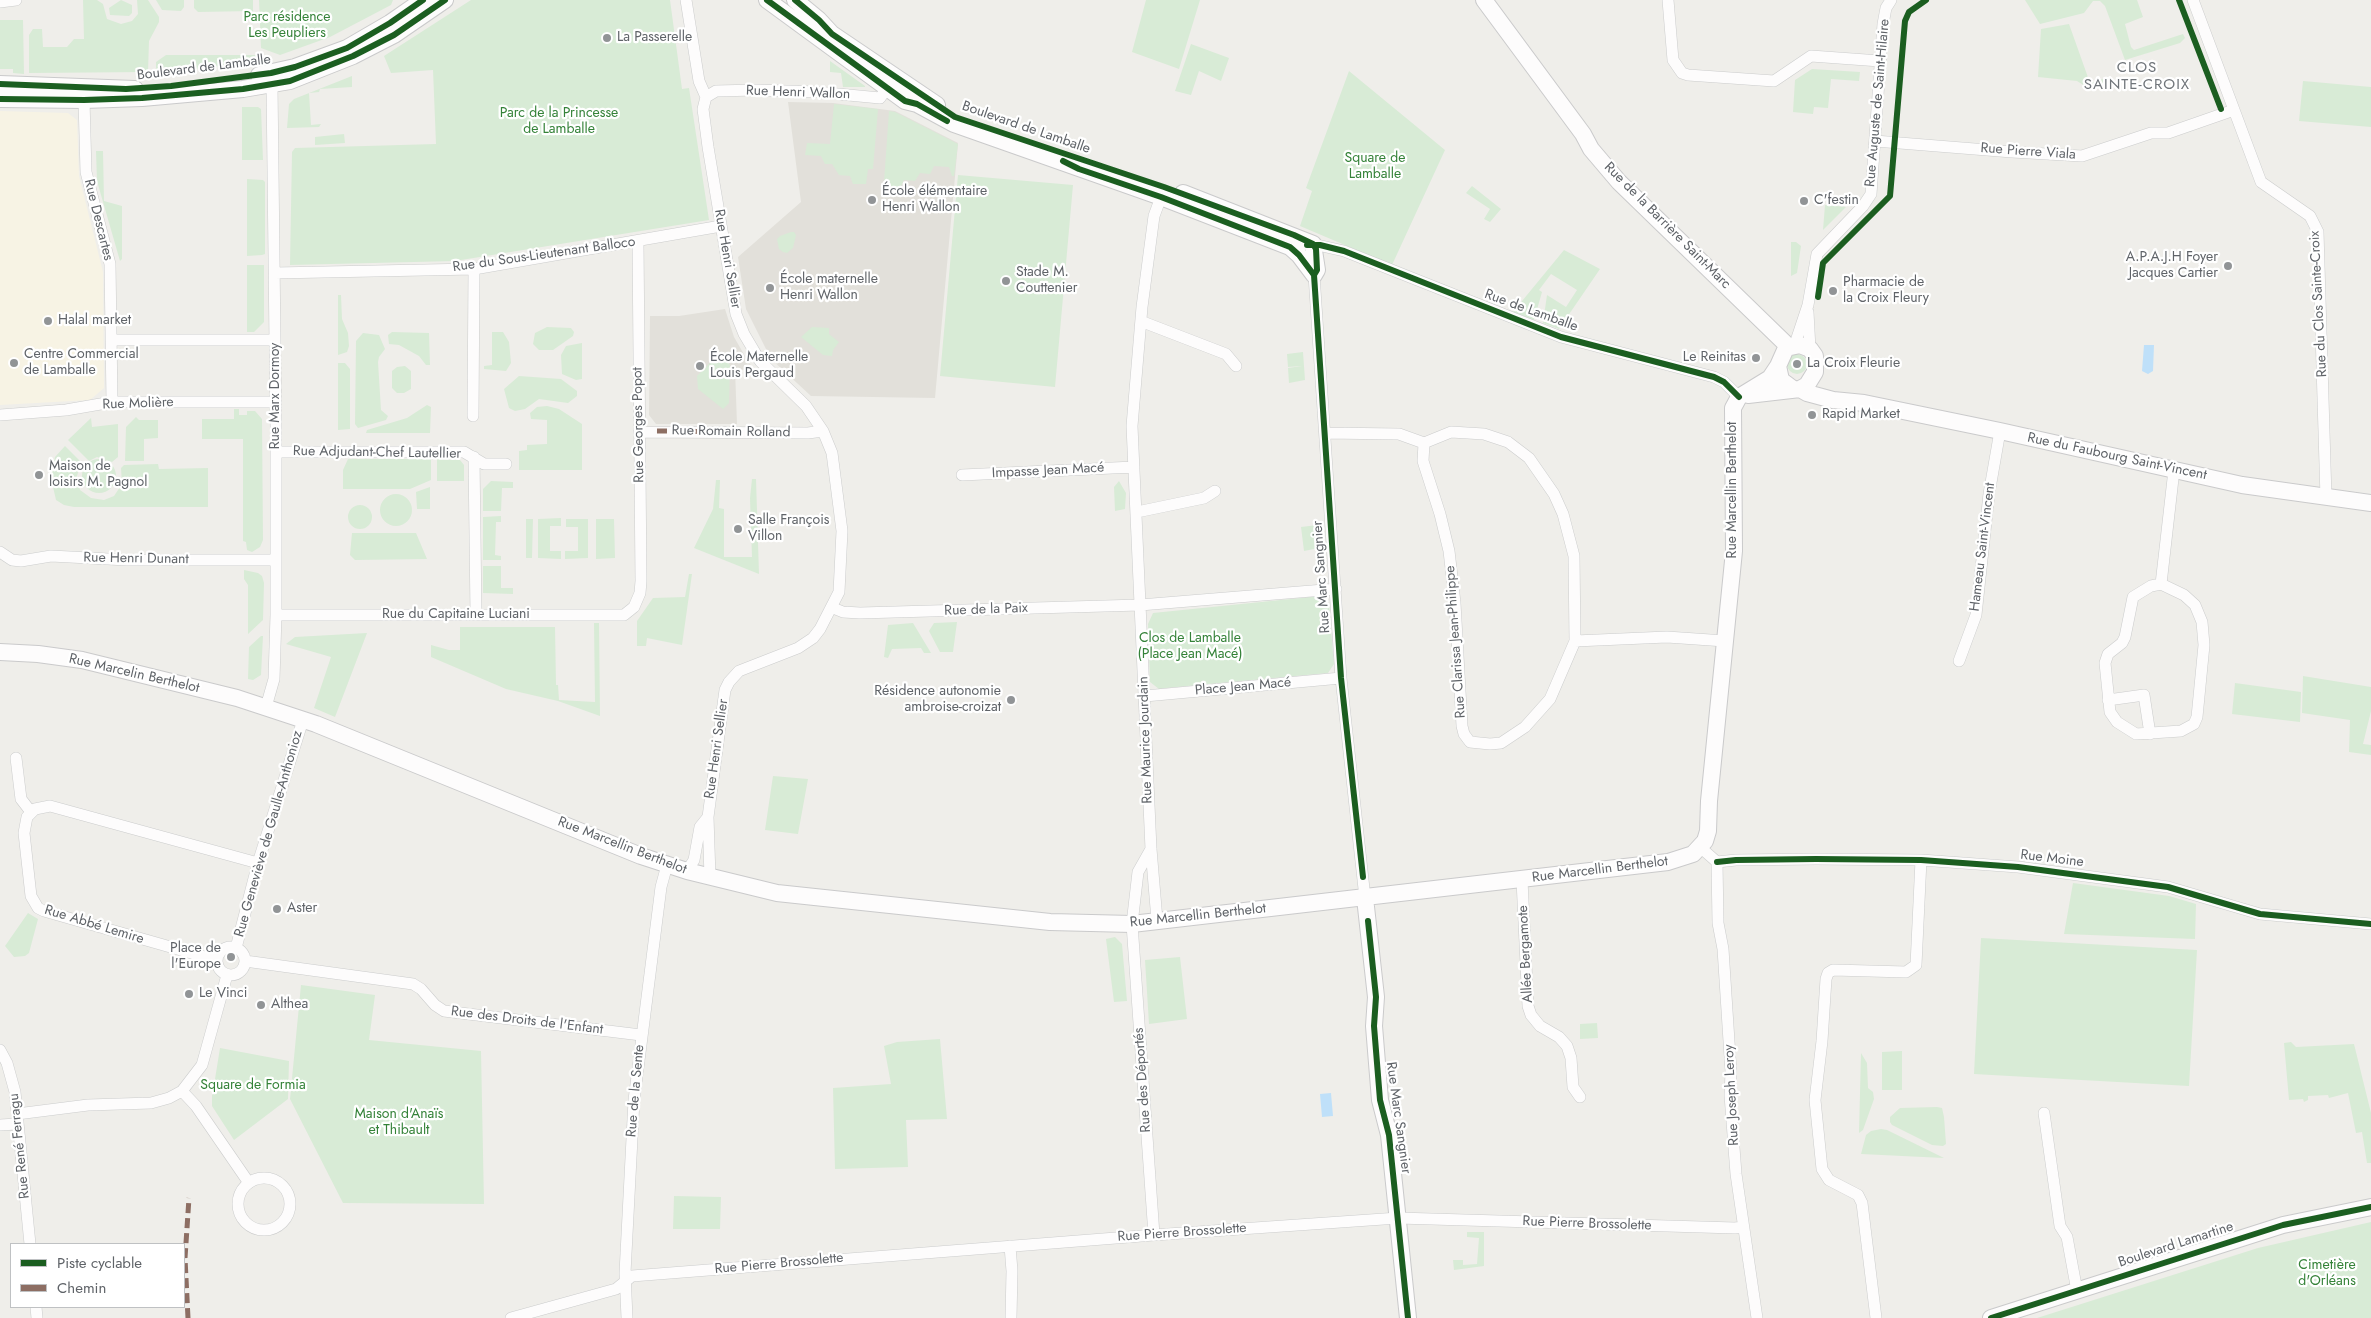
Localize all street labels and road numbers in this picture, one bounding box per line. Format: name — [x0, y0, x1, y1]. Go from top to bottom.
street label: Rue Auguste de Saint-Hilaire — [1862, 18, 1894, 188]
street label: Boulevard de Lamballe — [136, 51, 272, 85]
street label: Rue Henri Wallon — [746, 83, 850, 103]
street label: Boulevard de Lamballe — [960, 98, 1092, 158]
street label: Rue Pierre Viala — [1980, 140, 2076, 164]
street label: Rue de la Barrière Saint-Marc — [1600, 159, 1734, 293]
street label: Rue Descartes — [80, 178, 116, 262]
street label: Rue Henri Sellier — [710, 208, 744, 310]
street label: Rue du Clos Sainte-Croix — [2307, 230, 2331, 378]
street label: Rue du Sous-Lieutenant Balloco — [452, 234, 636, 276]
street label: Rue de Lamballe — [1482, 286, 1580, 336]
street label: Rue Marx Dormoy — [268, 343, 284, 449]
street label: Rue Georges Popot — [630, 367, 648, 483]
street label: Rue Molière — [102, 394, 174, 414]
street label: Rue Marcellin Berthelot — [1725, 422, 1741, 558]
street label: Rue Romain Rolland — [671, 423, 791, 441]
street label: Rue du Faubourg Saint-Vincent — [2026, 430, 2208, 484]
street label: Rue Adjudant-Chef Lautellier — [293, 443, 461, 463]
street label: Impasse Jean Macé — [991, 460, 1105, 482]
street label: Hameau Saint-Vincent — [1967, 482, 1999, 612]
street label: Rue Marc Sangnier — [1310, 520, 1334, 634]
street label: Rue Henri Dunant — [83, 550, 189, 568]
street label: Rue Clarissa Jean-Philippe — [1442, 565, 1470, 719]
street label: Rue de la Paix — [944, 600, 1028, 620]
street label: Rue du Capitaine Luciani — [382, 607, 530, 623]
street label: Rue Marcelin Berthelot — [67, 651, 201, 697]
street label: Place Jean Macé — [1194, 674, 1292, 700]
street label: Rue Maurice Jourdain — [1135, 676, 1157, 804]
street label: Rue Henri Sellier — [702, 698, 732, 800]
street label: Rue Geneviève de Gaulle-Anthonioz — [231, 729, 307, 939]
street label: Rue Marcellin Berthelot — [555, 814, 689, 878]
street label: Rue Moine — [2019, 847, 2085, 871]
street label: Rue Marcellin Berthelot — [1531, 853, 1669, 887]
street label: Rue Marcellin Berthelot — [1129, 900, 1267, 932]
street label: Rue Abbé Lemire — [42, 902, 146, 948]
street label: Allée Bergamote — [1515, 905, 1537, 1003]
street label: Rue des Droits de l'Enfant — [450, 1003, 604, 1039]
street label: Rue des Déportés — [1131, 1027, 1155, 1133]
street label: Rue de la Sente — [624, 1044, 648, 1138]
street label: Rue Joseph Leroy — [1721, 1044, 1743, 1146]
street label: Rue Marc Sangnier — [1382, 1061, 1414, 1175]
street label: Rue René Ferragu — [6, 1092, 34, 1200]
street label: Rue Pierre Brossolette — [1522, 1213, 1652, 1235]
street label: Boulevard Lamartine — [2116, 1218, 2236, 1272]
street label: Rue Pierre Brossolette — [1117, 1220, 1247, 1246]
street label: Rue Pierre Brossolette — [714, 1250, 844, 1278]

